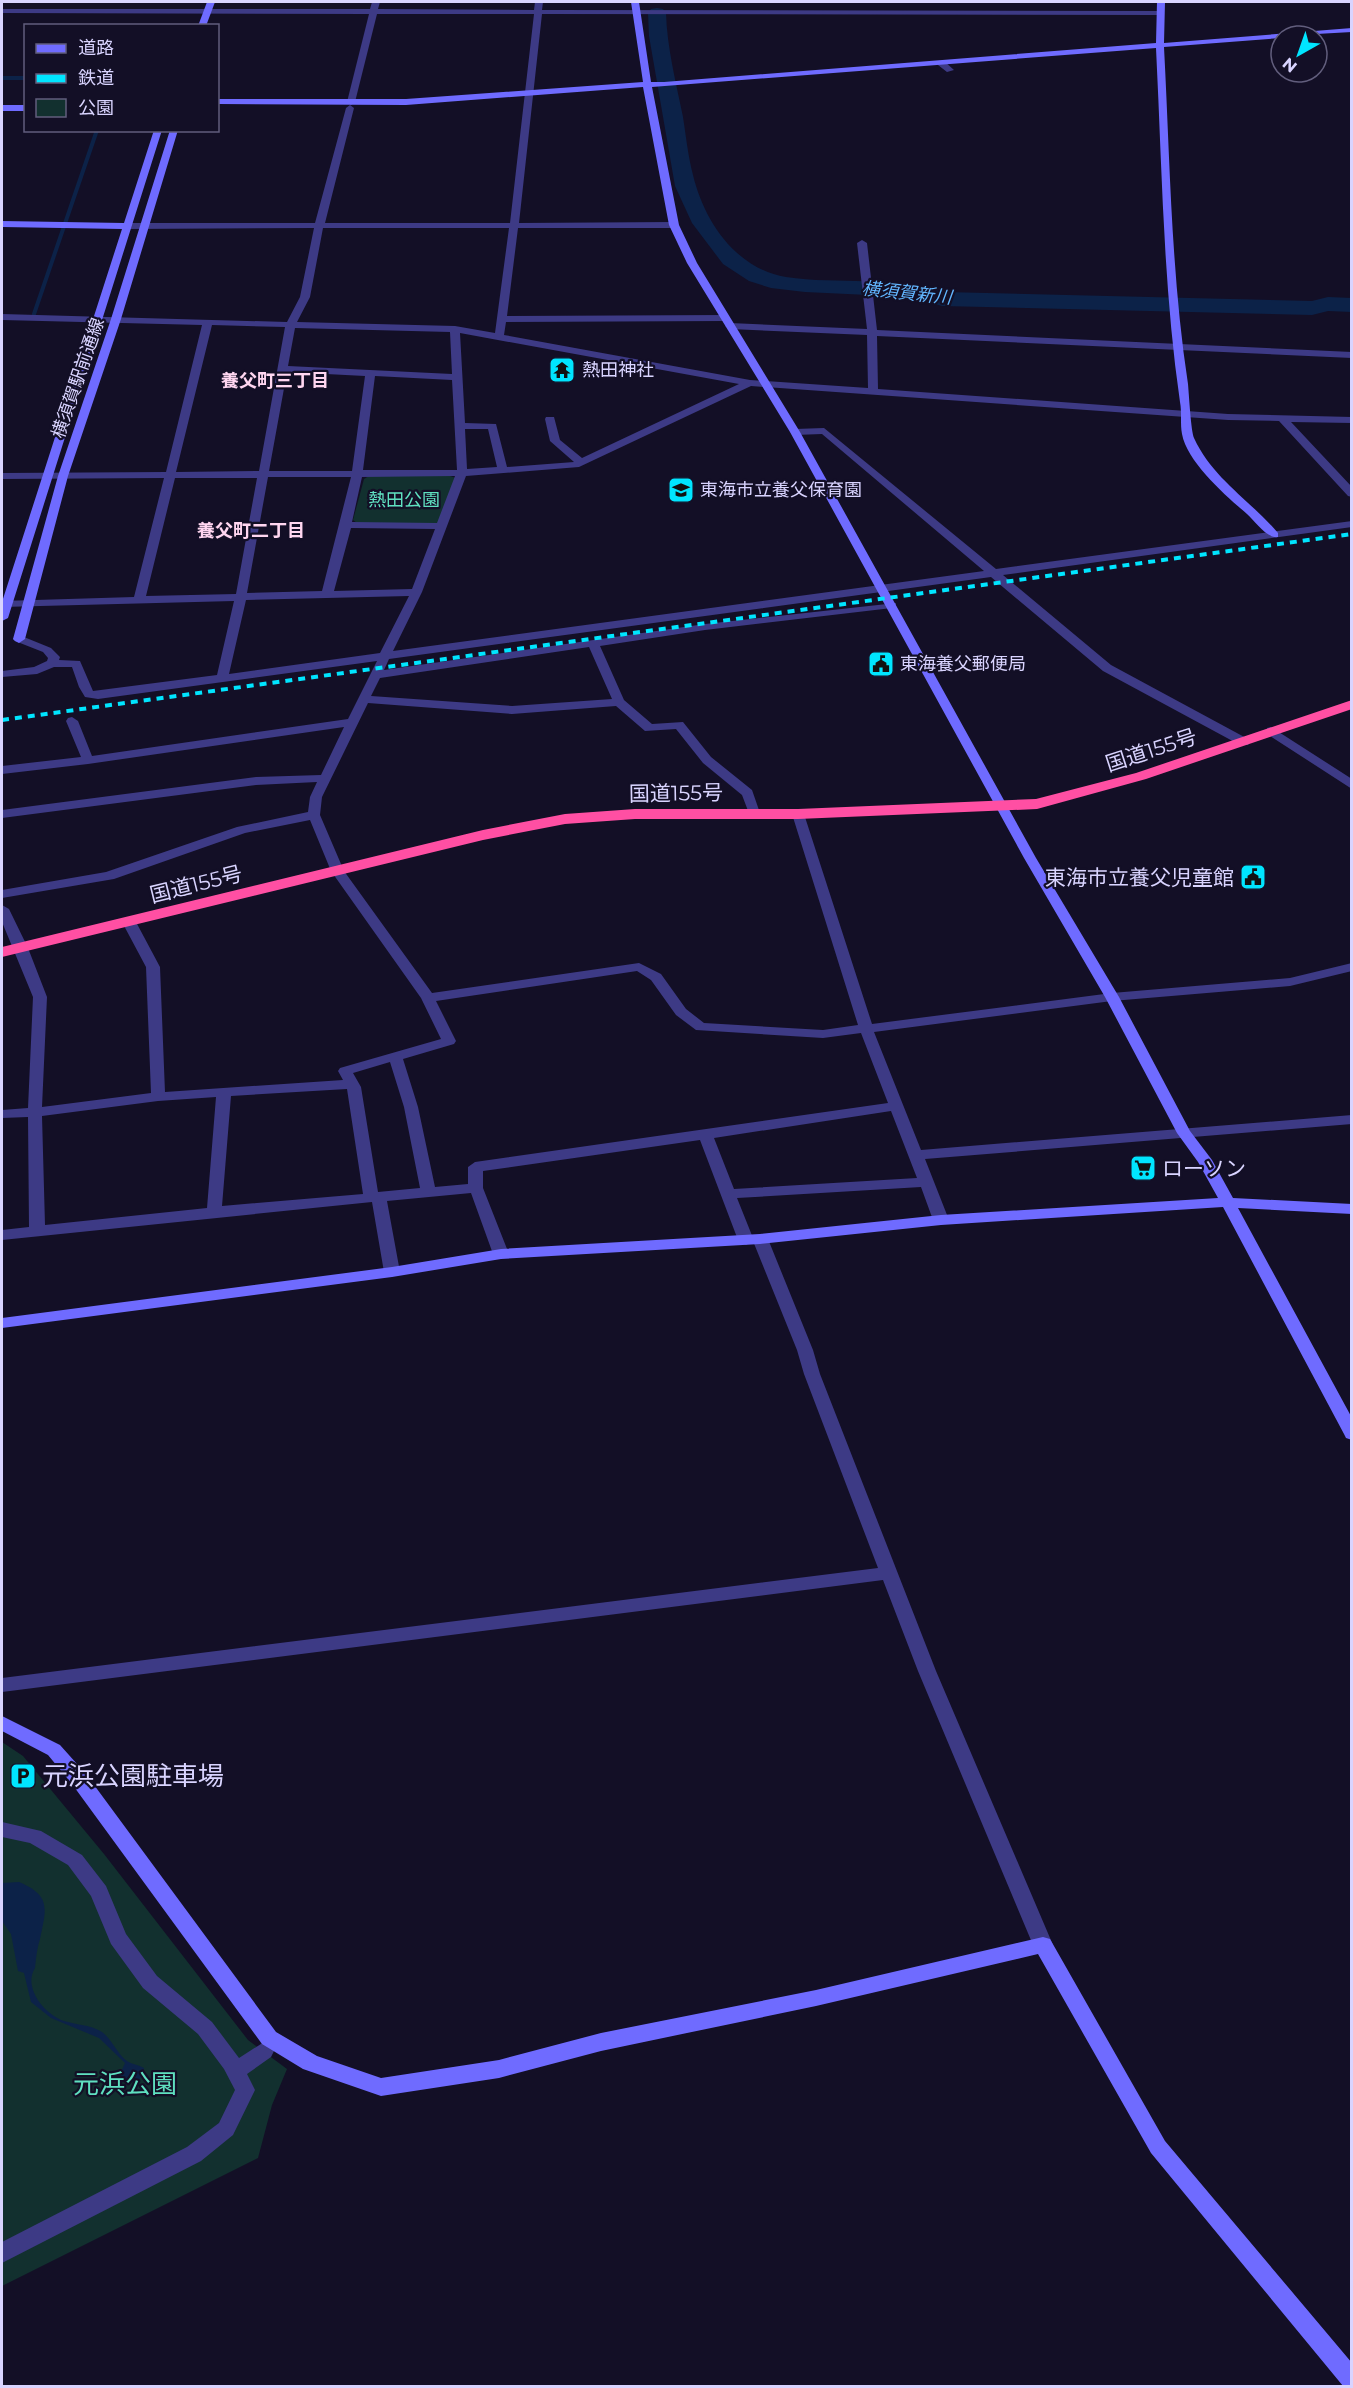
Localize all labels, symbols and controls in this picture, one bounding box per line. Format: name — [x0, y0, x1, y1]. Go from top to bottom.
legend — [24, 24, 219, 132]
north arrow — [1269, 24, 1329, 84]
text: 道路 — [78, 37, 114, 59]
text: N — [1279, 54, 1301, 77]
text: 鉄道 — [78, 67, 114, 89]
text: 公園 — [78, 97, 114, 119]
water label: 横須賀新川 — [861, 277, 955, 309]
street label: 横須賀駅前通線 — [47, 315, 109, 441]
temple icon: 熱田神社 — [547, 355, 577, 385]
place label: 熱田神社 — [582, 359, 654, 381]
district label: 養父町三丁目 — [221, 370, 329, 392]
school or university icon: 東海市立養父保育園 — [666, 475, 696, 505]
place label: 東海市立養父保育園 — [700, 479, 862, 501]
park label: 熱田公園 — [368, 489, 440, 511]
district label: 養父町二丁目 — [197, 520, 305, 542]
public building icon: 東海養父郵便局 — [866, 649, 896, 679]
place label: 東海養父郵便局 — [900, 653, 1026, 675]
street label: 国道155号 — [1102, 724, 1200, 776]
street label: 国道155号 — [629, 780, 723, 806]
street label: 国道155号 — [147, 860, 245, 908]
public building icon: 東海市立養父児童館 — [1238, 862, 1268, 892]
place label: 東海市立養父児童館 — [1045, 865, 1234, 890]
supermarket icon: ローソン — [1128, 1153, 1158, 1183]
place label: ローソン — [1162, 1156, 1246, 1181]
place label: 元浜公園駐車場 — [42, 1760, 224, 1792]
parking icon: 元浜公園駐車場 — [8, 1761, 38, 1791]
park label: 元浜公園 — [73, 2068, 177, 2100]

